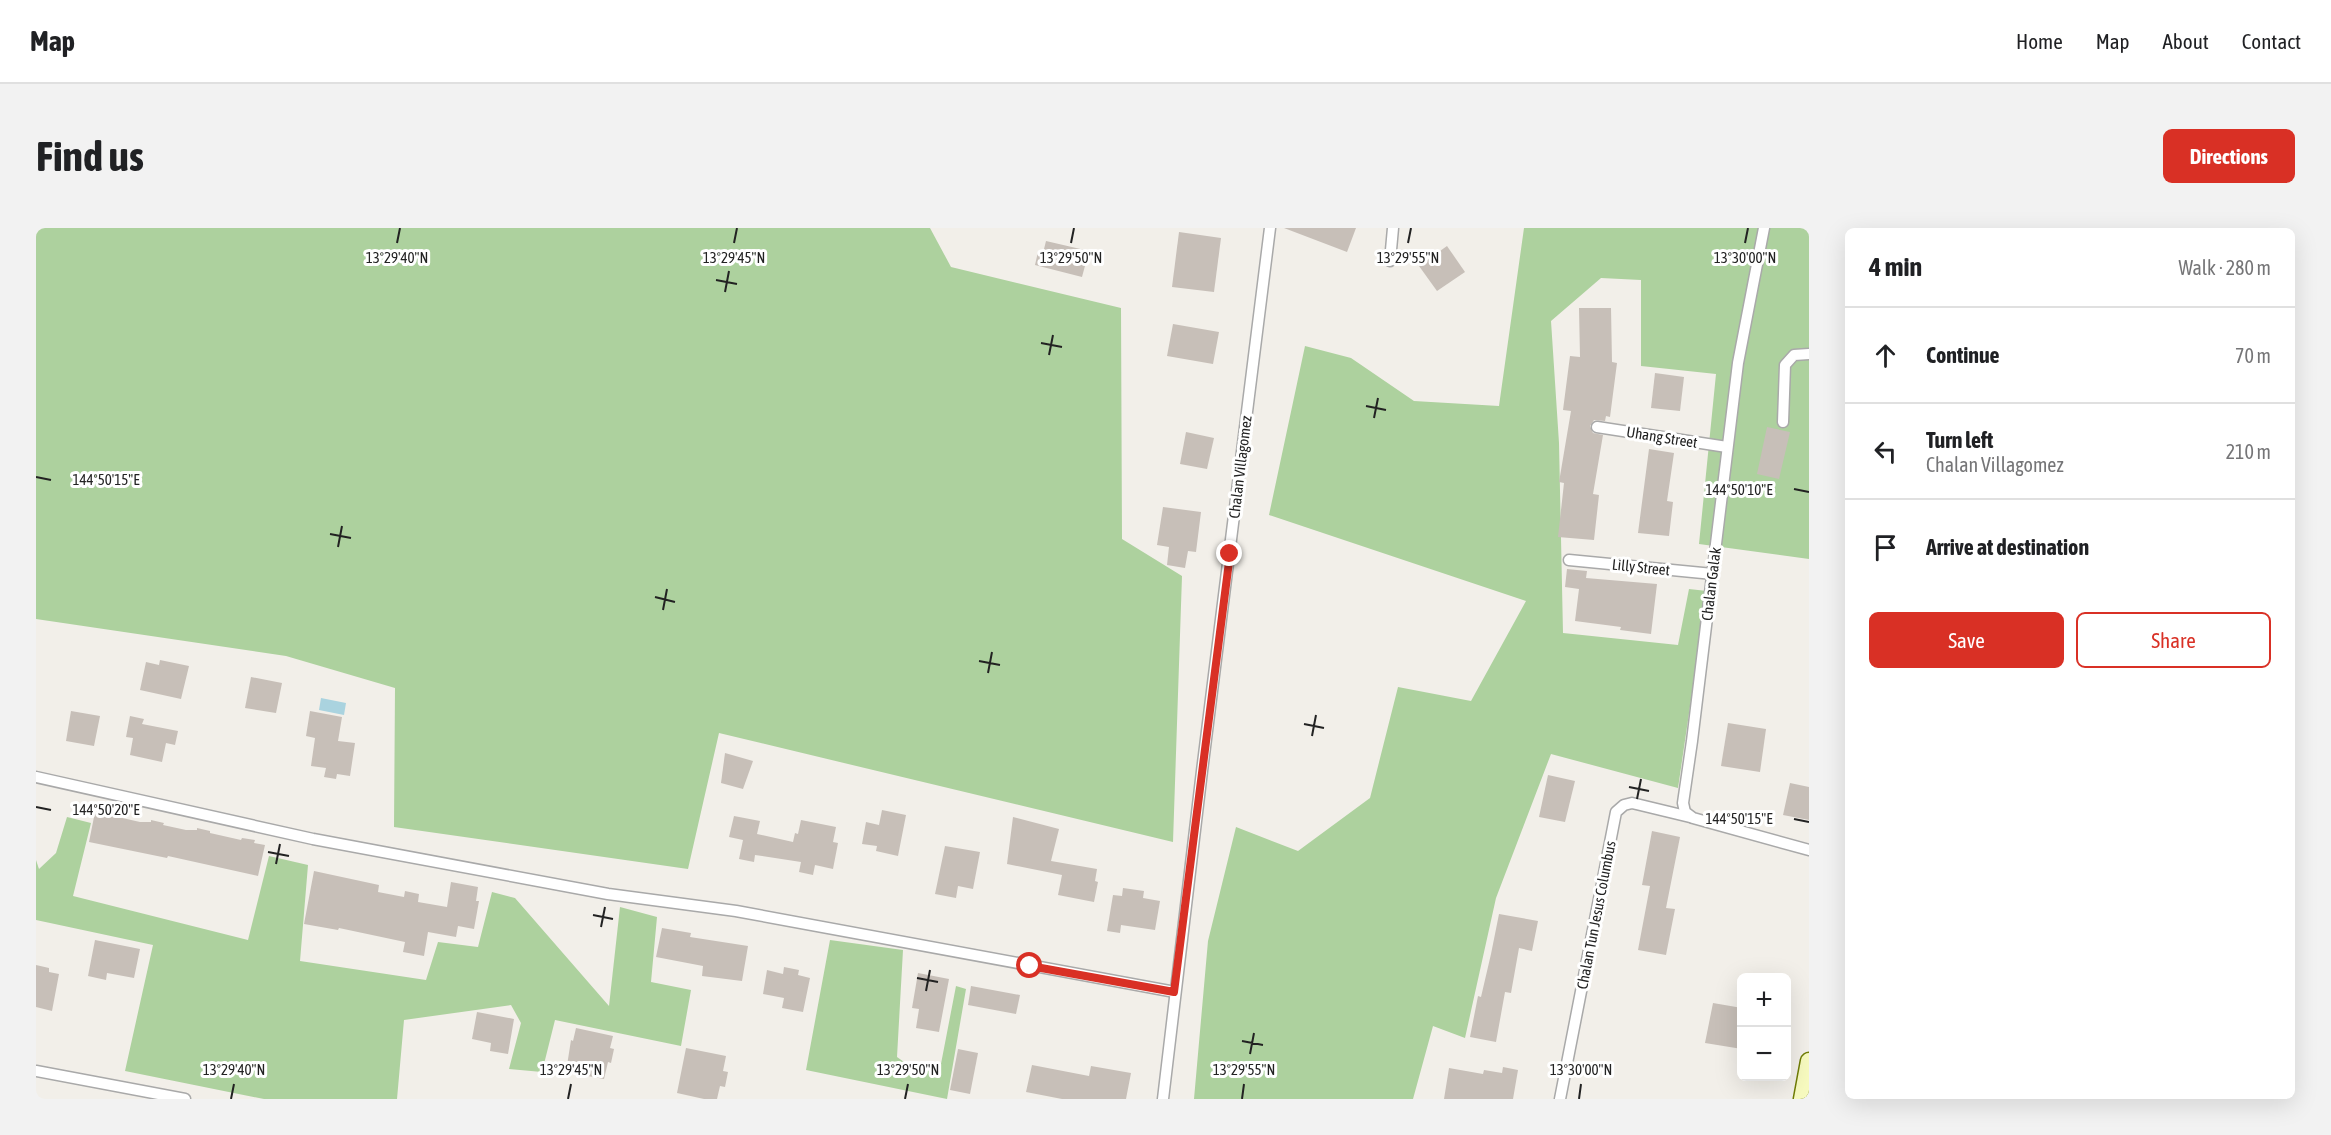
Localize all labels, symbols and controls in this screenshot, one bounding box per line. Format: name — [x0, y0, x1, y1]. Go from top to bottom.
text: Map — [30, 25, 75, 57]
text: Home — [2016, 29, 2063, 53]
text: Map — [2096, 29, 2130, 53]
text: About — [2163, 29, 2209, 53]
text: Contact — [2242, 29, 2301, 53]
button: Directions — [2163, 129, 2295, 183]
text: Find us — [36, 132, 144, 180]
text: 13°29'40"N — [366, 249, 428, 266]
text: 13°29'45"N — [703, 249, 765, 266]
text: 13°29'50"N — [1040, 249, 1102, 266]
text: 13°29'55"N — [1377, 249, 1439, 266]
text: 13°30'00"N — [1714, 249, 1776, 266]
text: 4 min — [1869, 252, 1922, 282]
text: Walk · 280 m — [2179, 256, 2271, 279]
icon: ahead — [1869, 339, 1902, 372]
text: Continue — [1926, 342, 2000, 368]
text: 70 m — [2235, 344, 2271, 367]
street label: Chalan Villagomez — [1225, 414, 1255, 519]
street label: Uhang Street — [1625, 423, 1699, 451]
text: Turn left — [1926, 427, 1993, 453]
icon: left — [1869, 435, 1902, 468]
text: 210 m — [2226, 440, 2271, 463]
text: Chalan Villagomez — [1926, 453, 2064, 476]
text: 144°50'15"E — [72, 471, 140, 488]
text: 144°50'10"E — [1705, 481, 1773, 498]
icon: arrive — [1869, 531, 1902, 564]
text: Arrive at destination — [1926, 534, 2089, 560]
route end — [1216, 540, 1242, 566]
street label: Chalan Galak — [1698, 546, 1724, 622]
street label: Lilly Street — [1611, 556, 1671, 578]
button: Save — [1869, 612, 2064, 668]
button: Share — [2076, 612, 2271, 668]
text: 144°50'20"E — [72, 801, 140, 818]
text: 144°50'15"E — [1705, 810, 1773, 827]
street label: Chalan Tun Jesus Columbus — [1573, 839, 1619, 991]
route start — [1016, 952, 1042, 978]
map controls — [1737, 973, 1791, 1081]
button: + — [1737, 973, 1791, 1027]
button: − — [1737, 1027, 1791, 1081]
text: 13°29'40"N — [203, 1061, 265, 1078]
text: 13°29'45"N — [540, 1061, 602, 1078]
text: 13°29'50"N — [877, 1061, 939, 1078]
text: 13°29'55"N — [1213, 1061, 1275, 1078]
text: 13°30'00"N — [1550, 1061, 1612, 1078]

